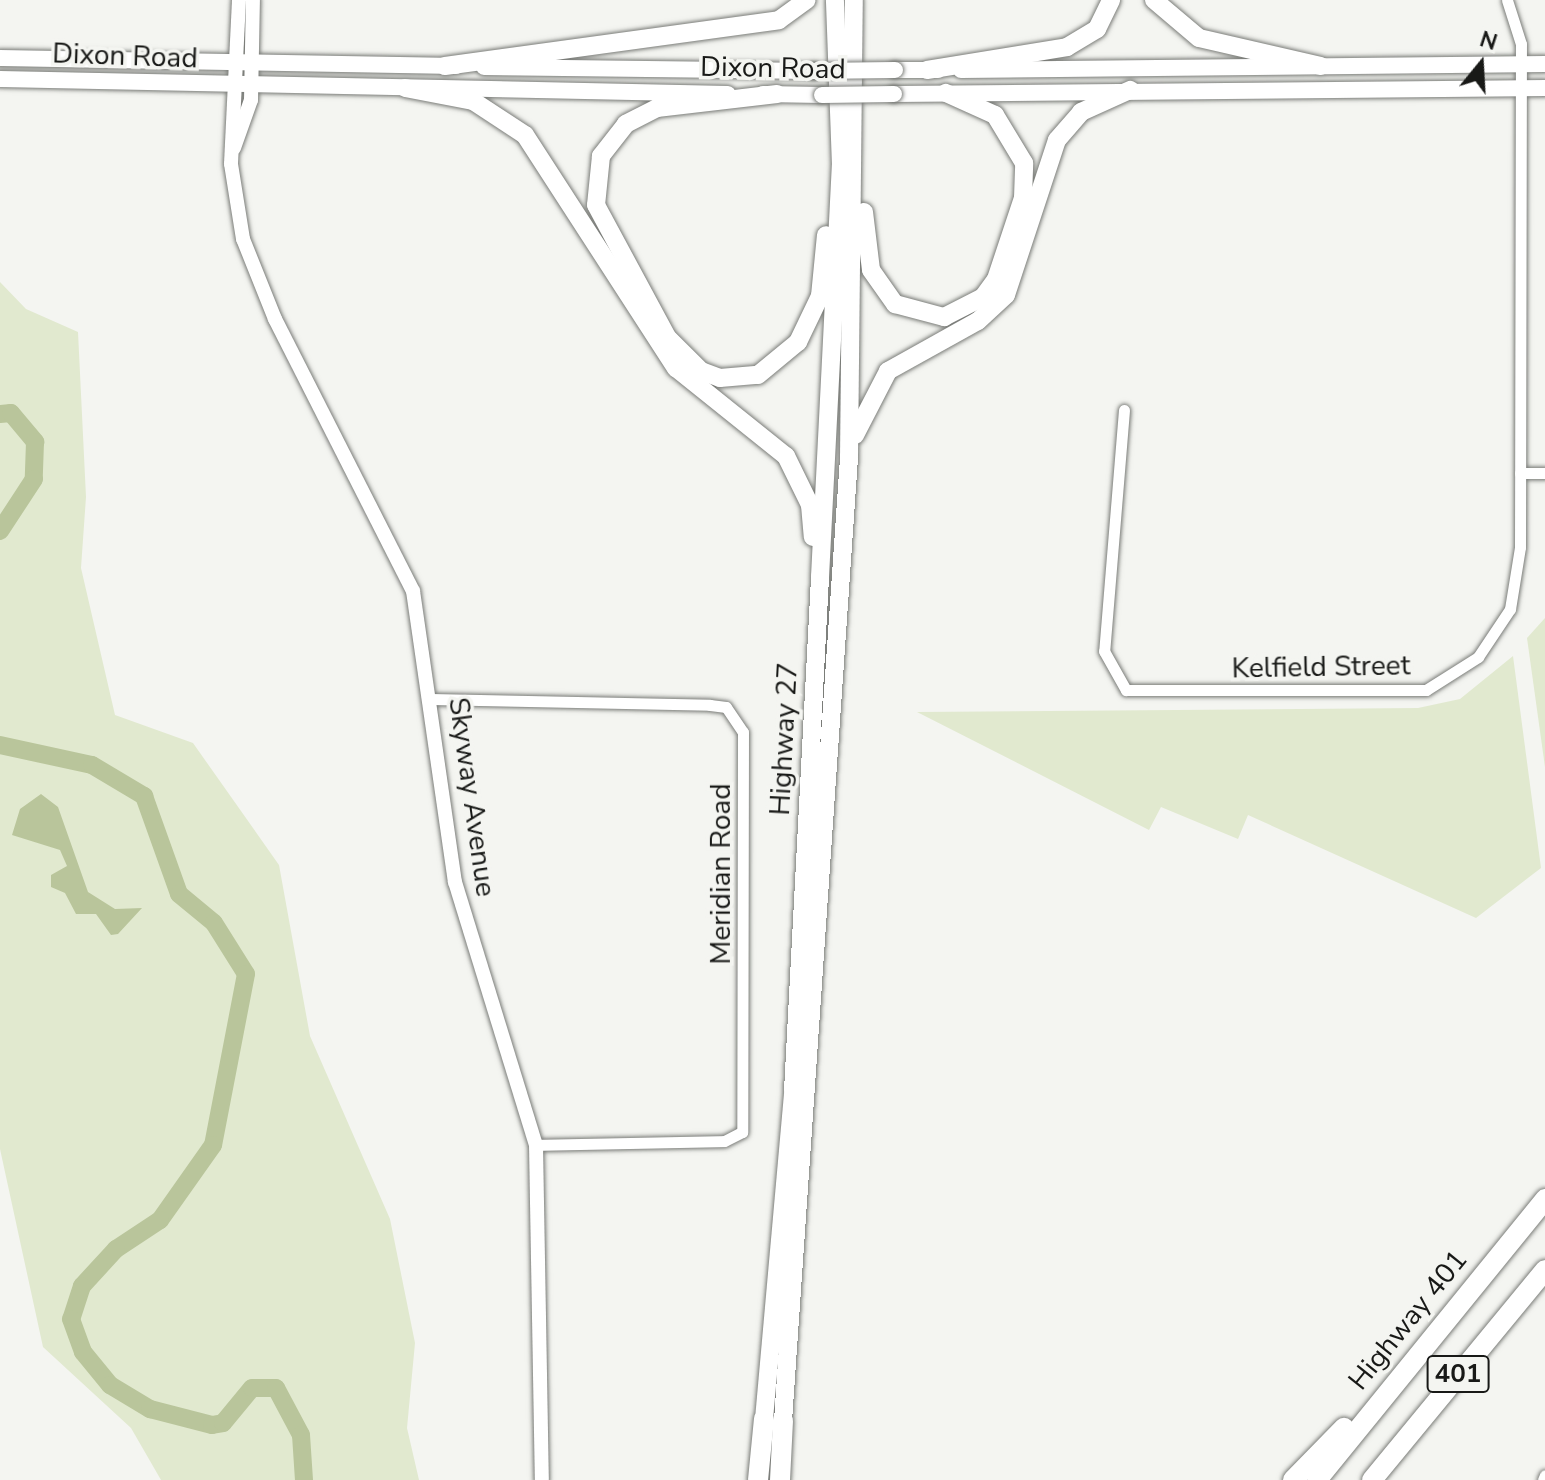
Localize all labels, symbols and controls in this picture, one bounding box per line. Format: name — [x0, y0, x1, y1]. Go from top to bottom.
north arrow — [1441, 24, 1521, 104]
text: N — [1476, 24, 1501, 58]
street label: Dixon Road — [52, 37, 198, 75]
street label: Dixon Road — [700, 50, 846, 86]
street label: Kelfield Street — [1231, 649, 1411, 685]
street label: Highway 27 — [763, 662, 805, 816]
street label: Skyway Avenue — [441, 695, 503, 899]
street label: Meridian Road — [704, 783, 738, 965]
street label: Highway 401 — [1341, 1243, 1475, 1397]
road number: 401 — [1426, 1352, 1490, 1396]

